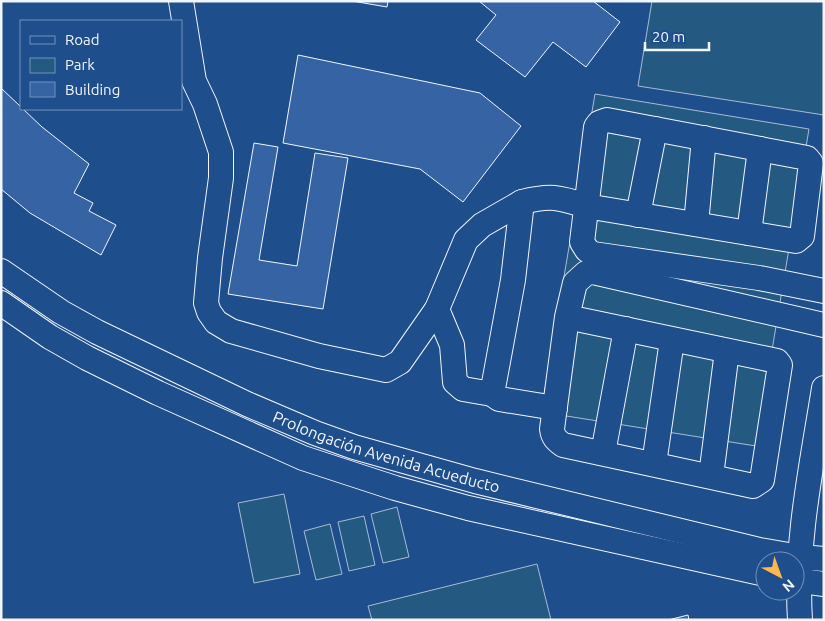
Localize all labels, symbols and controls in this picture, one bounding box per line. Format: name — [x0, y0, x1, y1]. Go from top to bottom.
legend — [20, 20, 182, 110]
scale bar — [645, 20, 709, 52]
text: 20 m — [652, 28, 685, 45]
text: Road — [65, 31, 100, 48]
text: Park — [65, 56, 95, 73]
text: Building — [65, 81, 120, 98]
street label: Prolongación Avenida Acueducto — [270, 407, 502, 496]
north arrow — [755, 551, 805, 601]
text: N — [779, 576, 798, 595]

